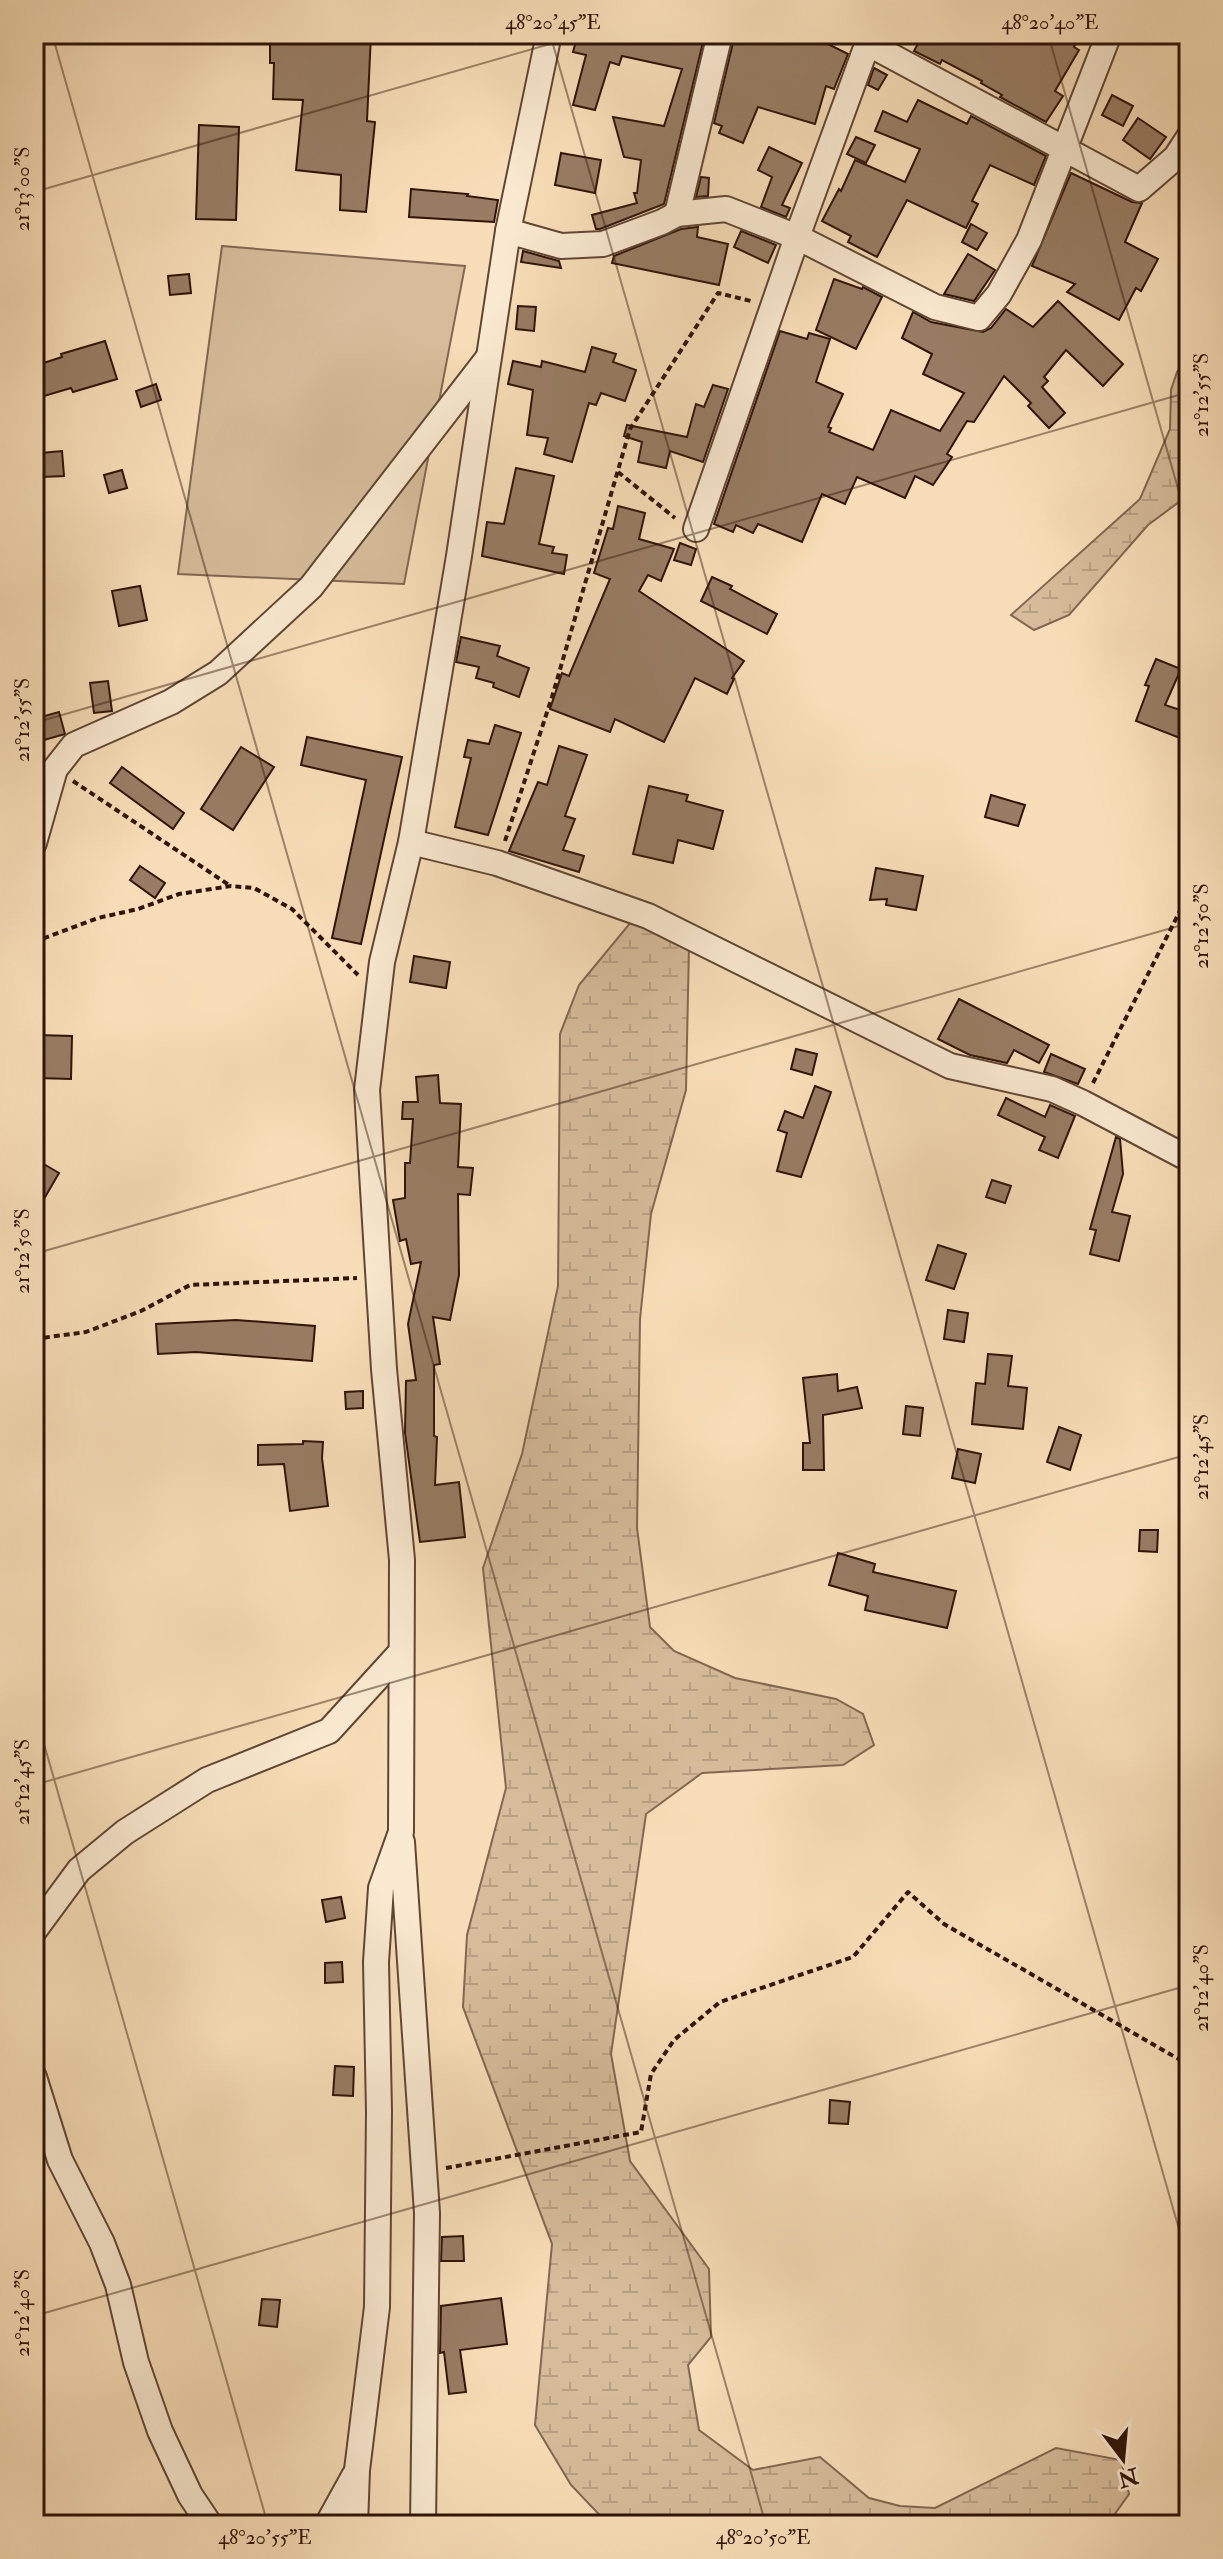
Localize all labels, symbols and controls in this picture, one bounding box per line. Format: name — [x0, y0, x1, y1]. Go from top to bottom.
text: 48°20'45"E — [505, 10, 601, 35]
text: 48°20'40"E — [1002, 10, 1098, 35]
text: 21°13'00"S — [10, 147, 35, 231]
text: 21°12'55"S — [1189, 353, 1214, 437]
text: 21°12'55"S — [10, 678, 35, 762]
text: 21°12'50"S — [1189, 883, 1214, 969]
text: 21°12'50"S — [10, 1208, 35, 1294]
text: 21°12'45"S — [1189, 1414, 1214, 1500]
text: 21°12'45"S — [10, 1739, 35, 1825]
text: 21°12'40"S — [1189, 1944, 1214, 2032]
text: 21°12'40"S — [10, 2269, 35, 2357]
north arrow — [1083, 2419, 1163, 2499]
text: N — [1115, 2461, 1143, 2494]
text: 48°20'55"E — [218, 2525, 312, 2550]
text: 48°20'50"E — [716, 2525, 810, 2550]

